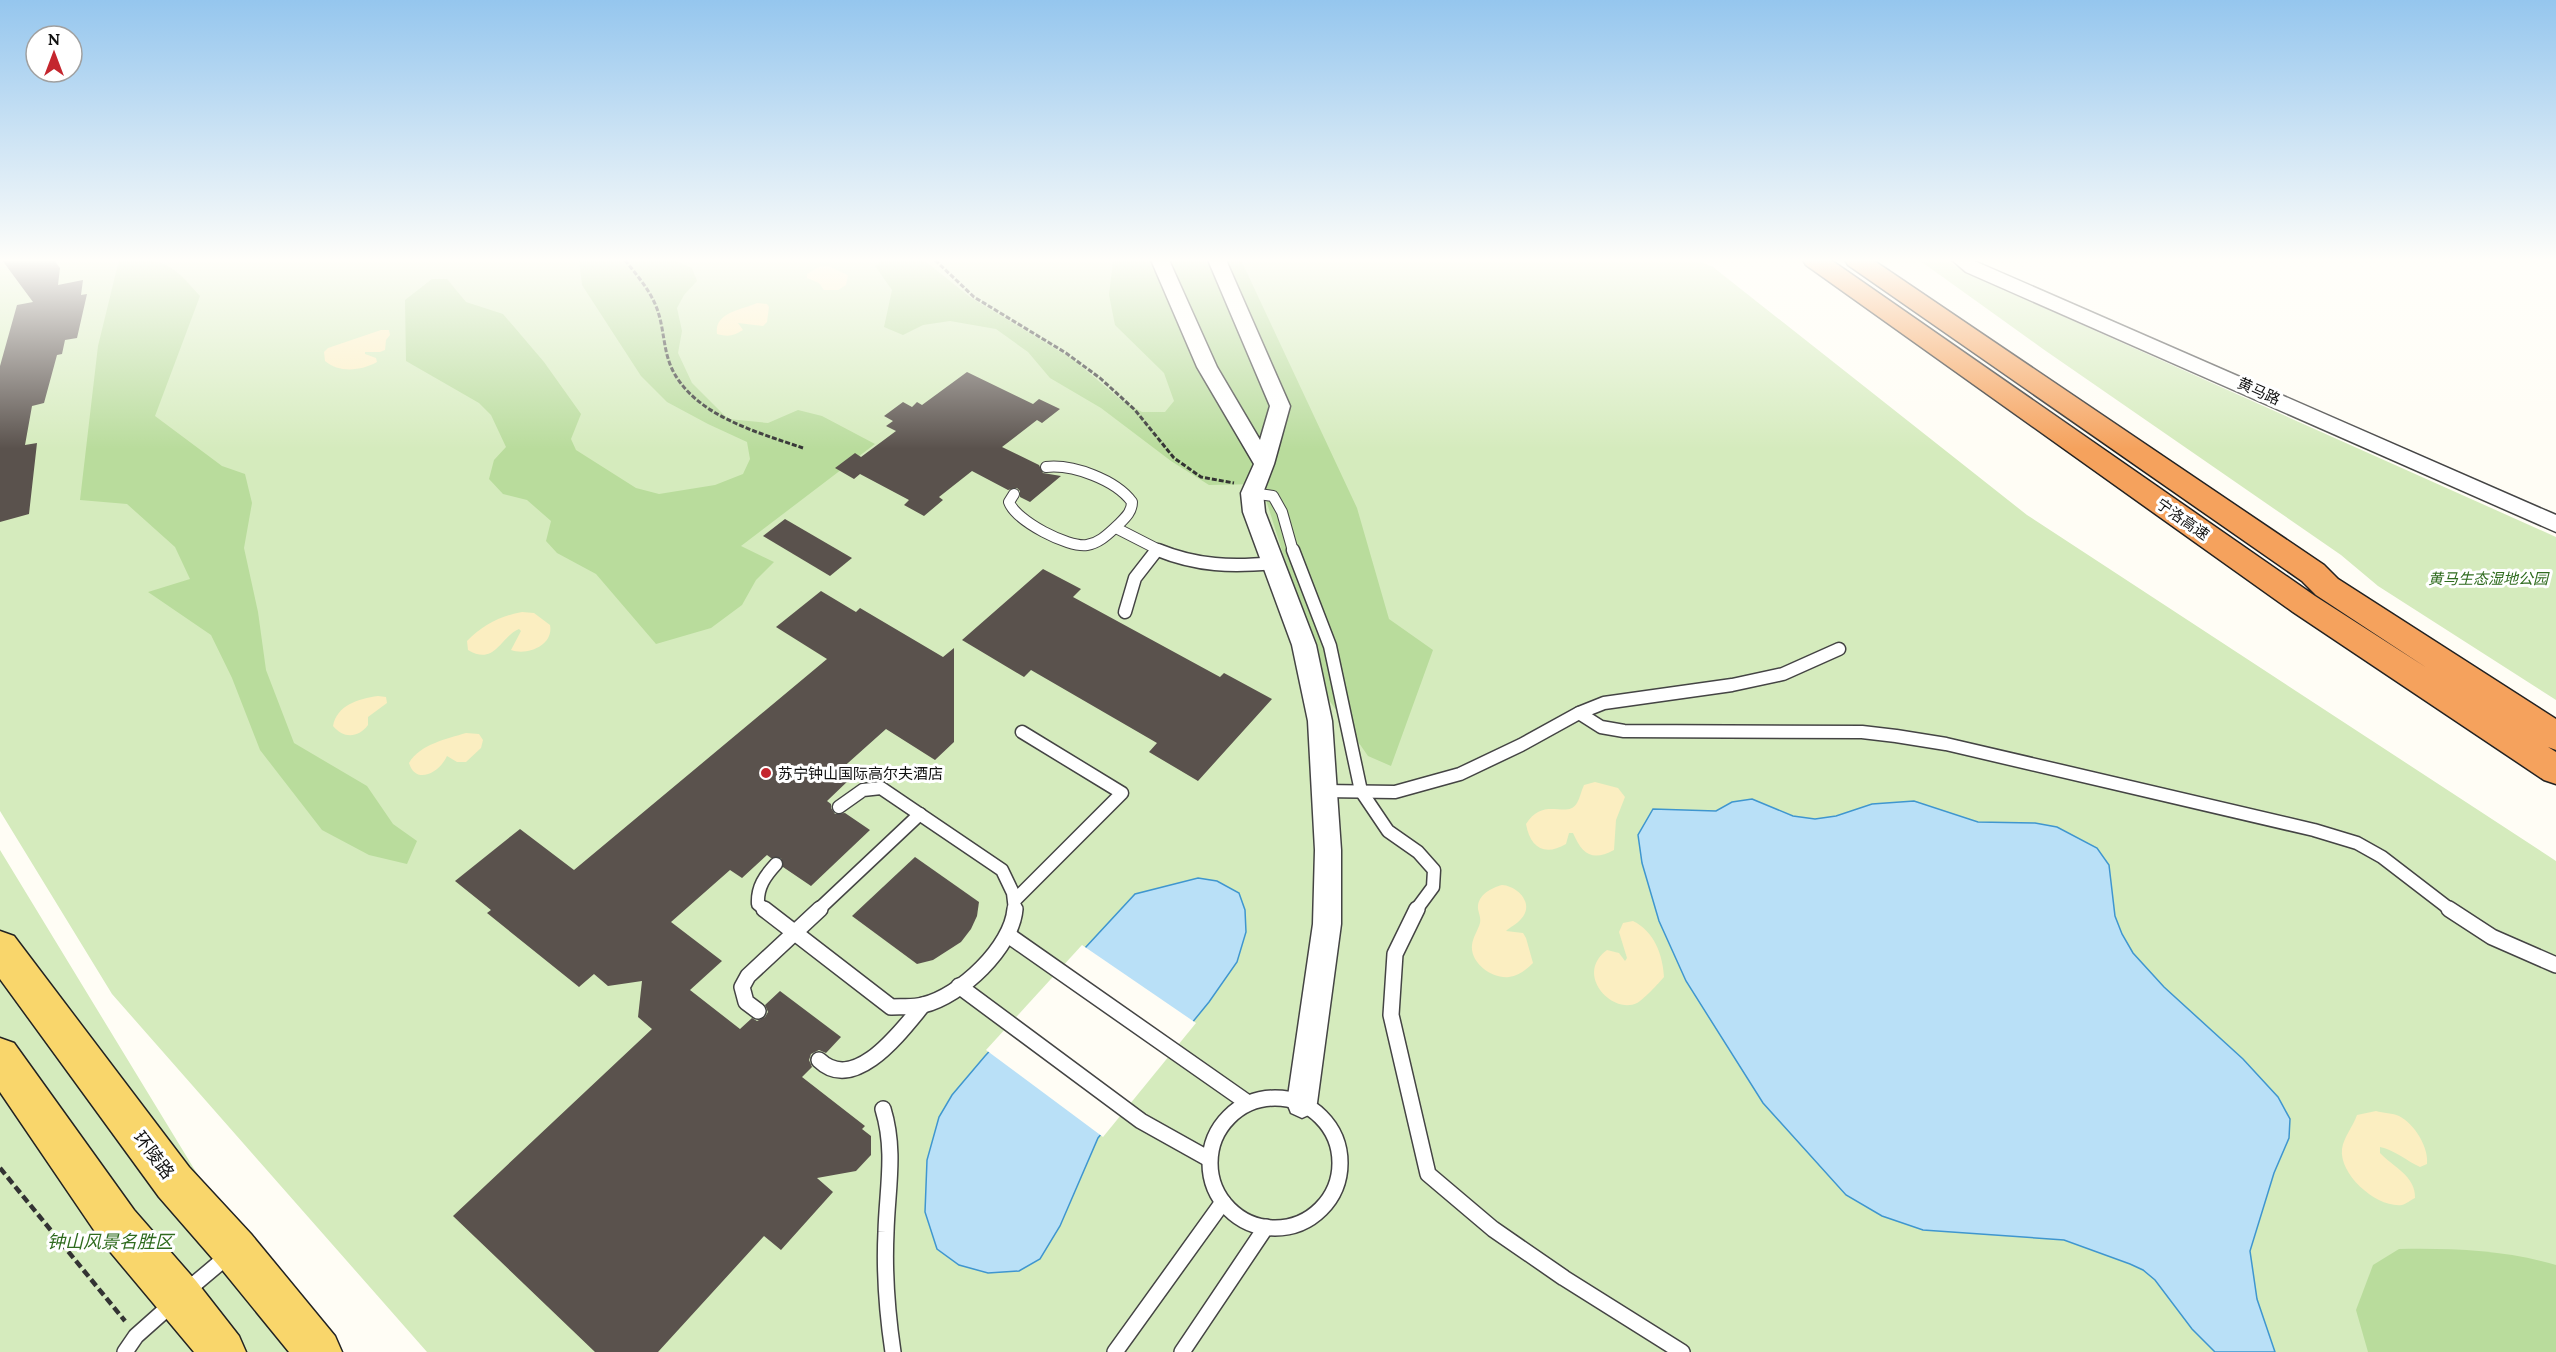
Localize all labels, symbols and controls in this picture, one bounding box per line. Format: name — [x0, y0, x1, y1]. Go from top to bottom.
north arrow — [24, 24, 84, 84]
text: N — [48, 29, 60, 49]
street label: 黄马路 — [2235, 373, 2283, 409]
street label: 宁洛高速 — [2153, 494, 2213, 544]
park label: 黄马生态湿地公园 — [2428, 569, 2550, 588]
place label: 苏宁钟山国际高尔夫酒店 — [778, 764, 943, 783]
marker: 苏宁钟山国际高尔夫酒店 — [759, 766, 773, 780]
street label: 环陵路 — [129, 1127, 179, 1183]
park label: 钟山风景名胜区 — [47, 1230, 176, 1253]

